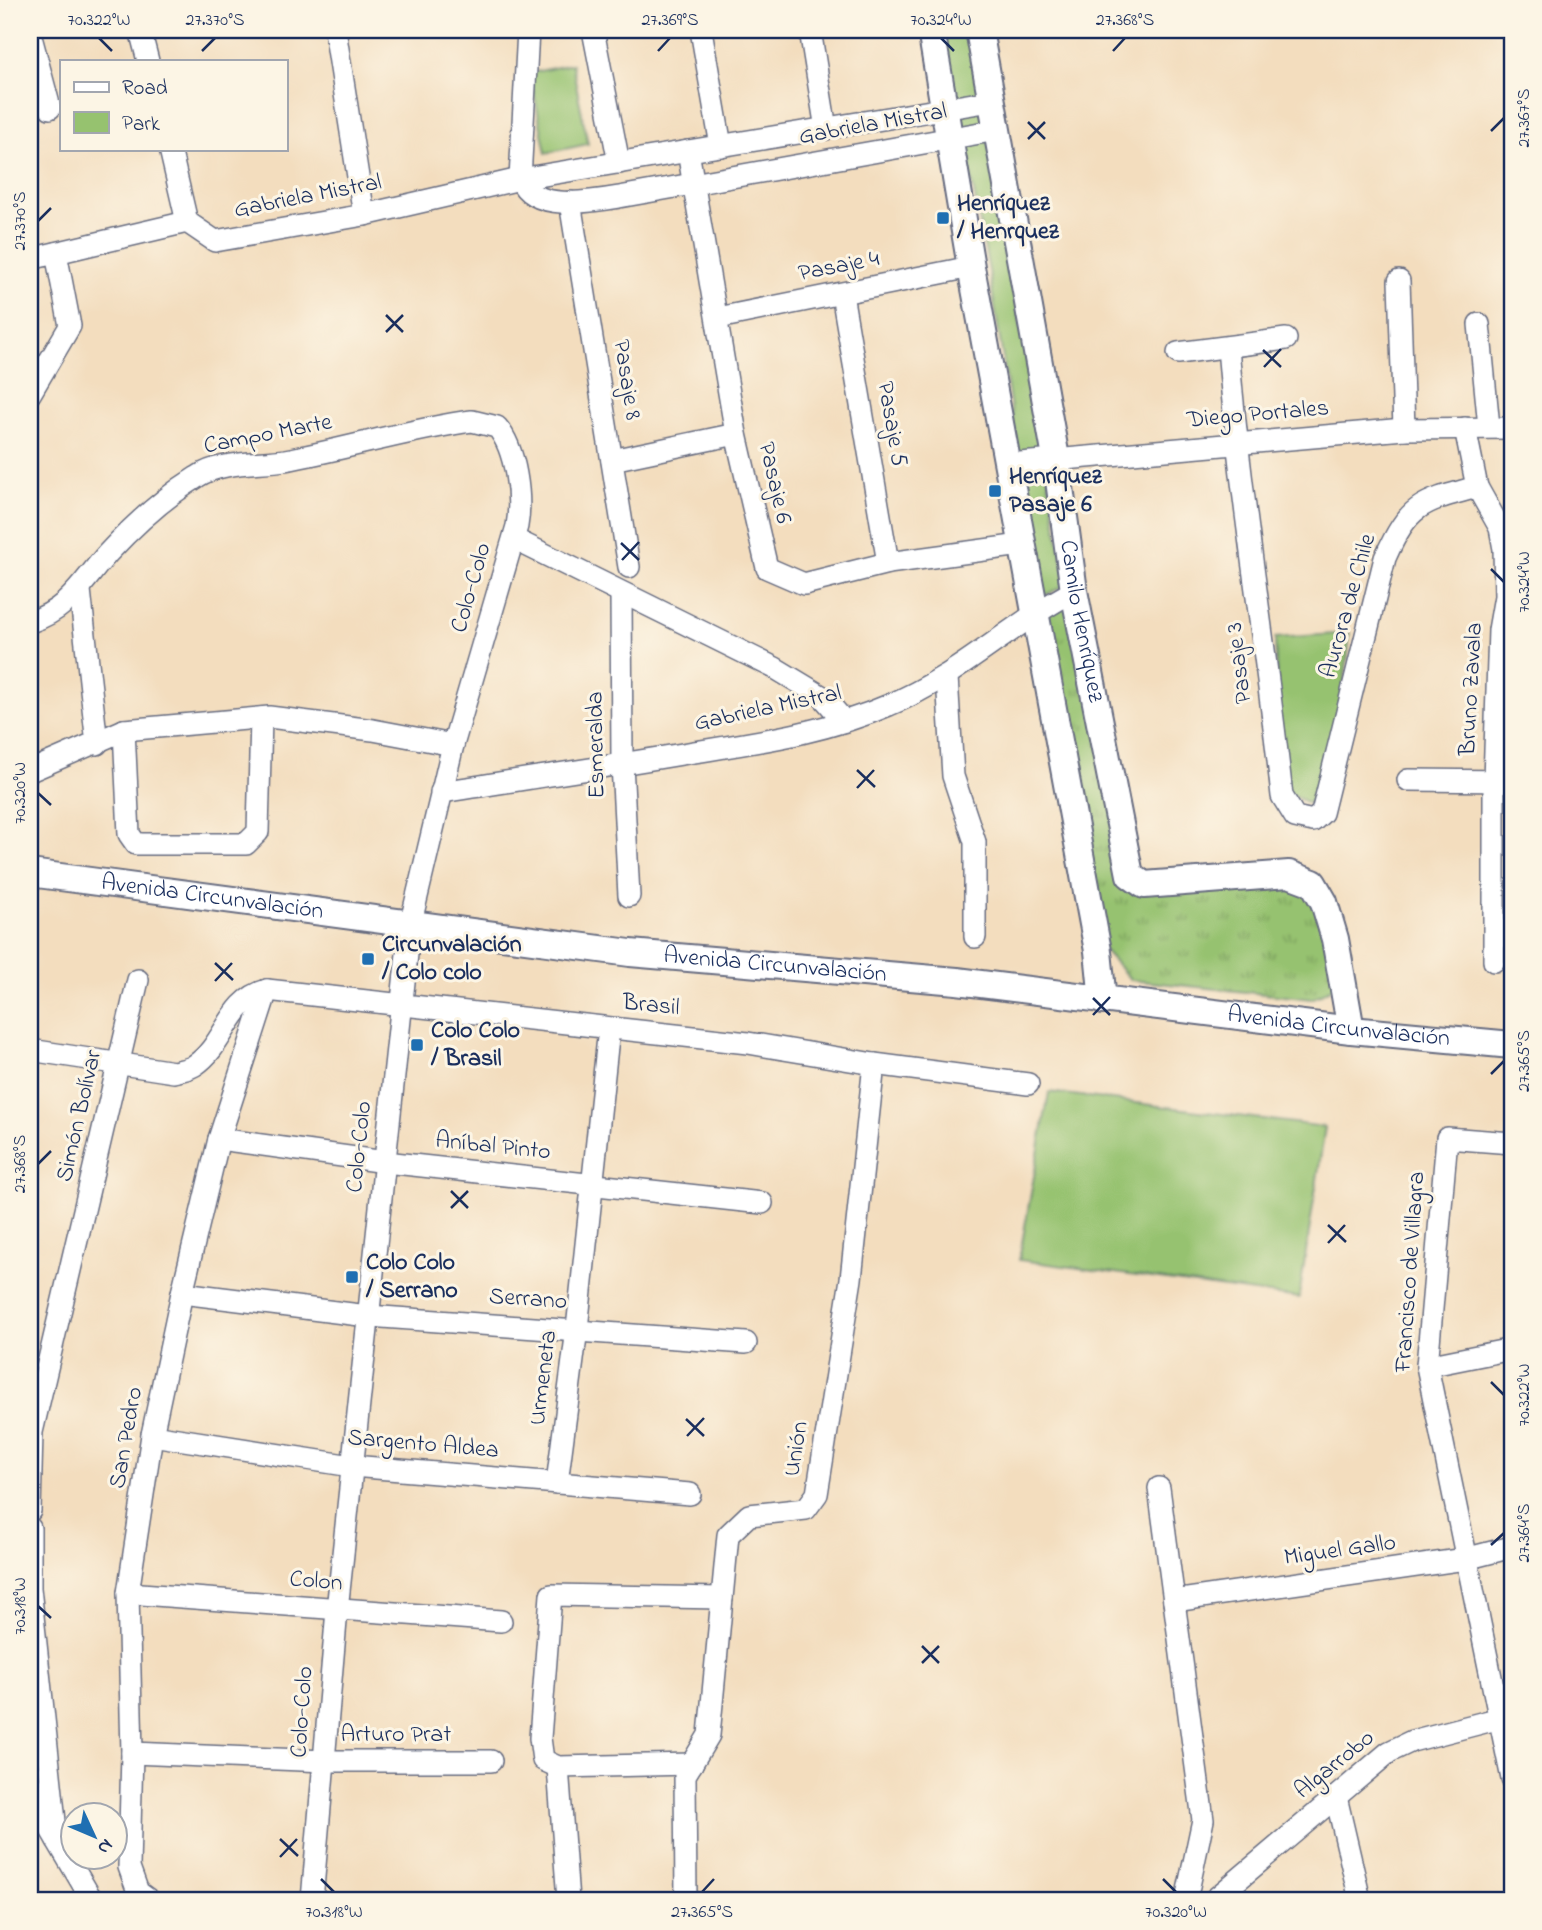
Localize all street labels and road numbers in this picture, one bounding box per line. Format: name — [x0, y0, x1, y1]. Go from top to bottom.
street label: Gabriela Mistral — [796, 95, 950, 155]
street label: Gabriela Mistral — [231, 166, 385, 228]
street label: Pasaje 4 — [795, 242, 883, 292]
street label: Pasaje 8 — [602, 337, 650, 423]
street label: Pasaje 5 — [866, 379, 916, 470]
street label: Diego Portales — [1185, 391, 1330, 439]
street label: Campo Marte — [201, 405, 335, 465]
street label: Pasaje 6 — [748, 439, 800, 528]
street label: Aurora de Chile — [1312, 529, 1386, 682]
street label: Camilo Henríquez — [1050, 538, 1113, 706]
street label: Colo-Colo — [443, 539, 501, 637]
street label: Pasaje 3 — [1218, 620, 1262, 706]
street label: Bruno Zavala — [1451, 621, 1493, 758]
street label: Gabriela Mistral — [691, 676, 845, 742]
street label: Esmeralda — [579, 691, 615, 799]
street label: Avenida Circunvalación — [99, 865, 326, 929]
street label: Avenida Circunvalación — [662, 938, 888, 992]
street label: Brasil — [620, 986, 681, 1026]
street label: Avenida Circunvalación — [1225, 997, 1452, 1057]
street label: Simón Bolívar — [48, 1046, 112, 1186]
street label: Colo-Colo — [338, 1099, 382, 1195]
street label: Aníbal Pinto — [434, 1124, 552, 1170]
street label: Francisco de Villagra — [1386, 1170, 1435, 1375]
street label: Serrano — [488, 1280, 568, 1320]
street label: Urmeneta — [521, 1328, 567, 1428]
street label: San Pedro — [101, 1384, 153, 1492]
street label: Unión — [775, 1419, 819, 1479]
street label: Sargento Aldea — [346, 1421, 500, 1469]
street label: Miguel Gallo — [1282, 1526, 1398, 1576]
street label: Colon — [288, 1562, 344, 1602]
street label: Colo-Colo — [282, 1665, 324, 1759]
street label: Arturo Prat — [341, 1718, 451, 1753]
street label: Algarrobo — [1287, 1722, 1383, 1808]

